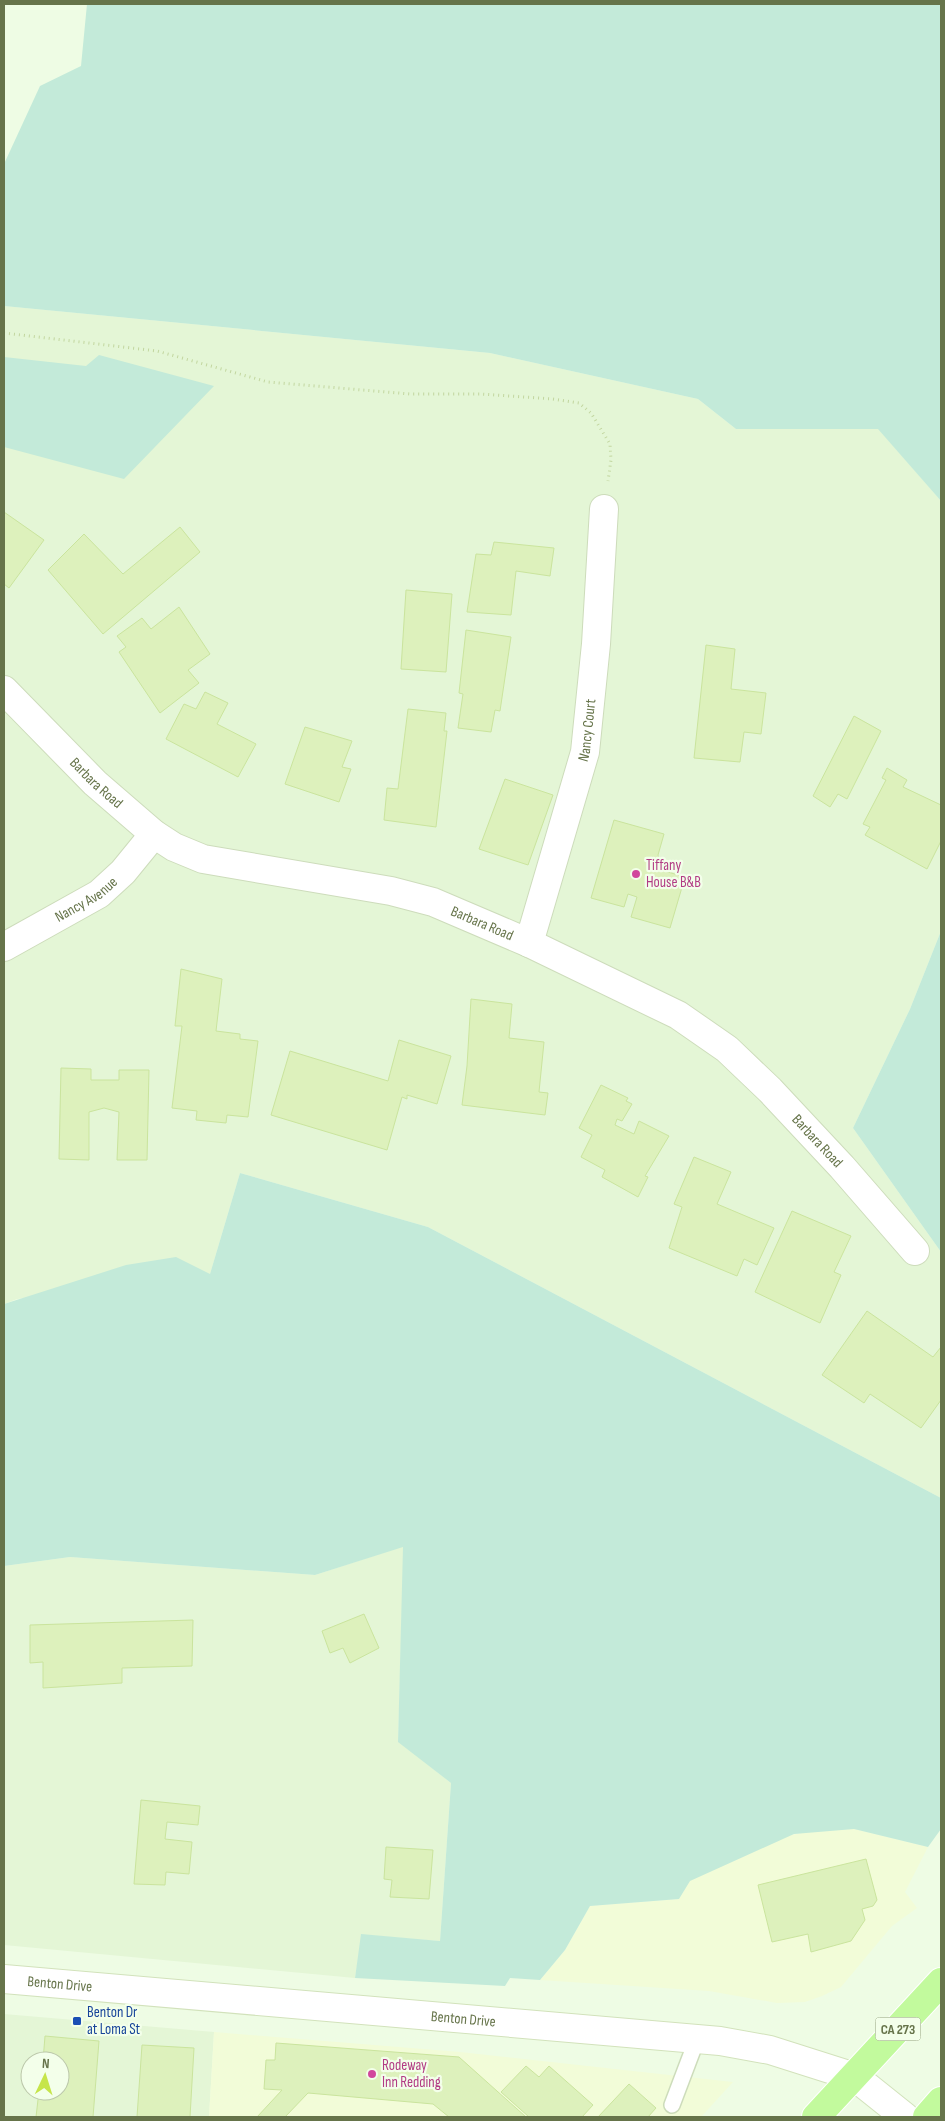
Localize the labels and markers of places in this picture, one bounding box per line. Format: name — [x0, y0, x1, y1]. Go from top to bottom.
place label: Tiffany House B&B — [646, 856, 701, 892]
marker: Tiffany House B&B — [630, 868, 642, 880]
place label: Benton Dr at Loma St — [87, 2003, 141, 2039]
marker: Benton Dr at Loma St — [71, 2015, 83, 2027]
place label: Rodeway Inn Redding — [382, 2056, 441, 2092]
marker: Rodeway Inn Redding — [366, 2068, 378, 2080]

